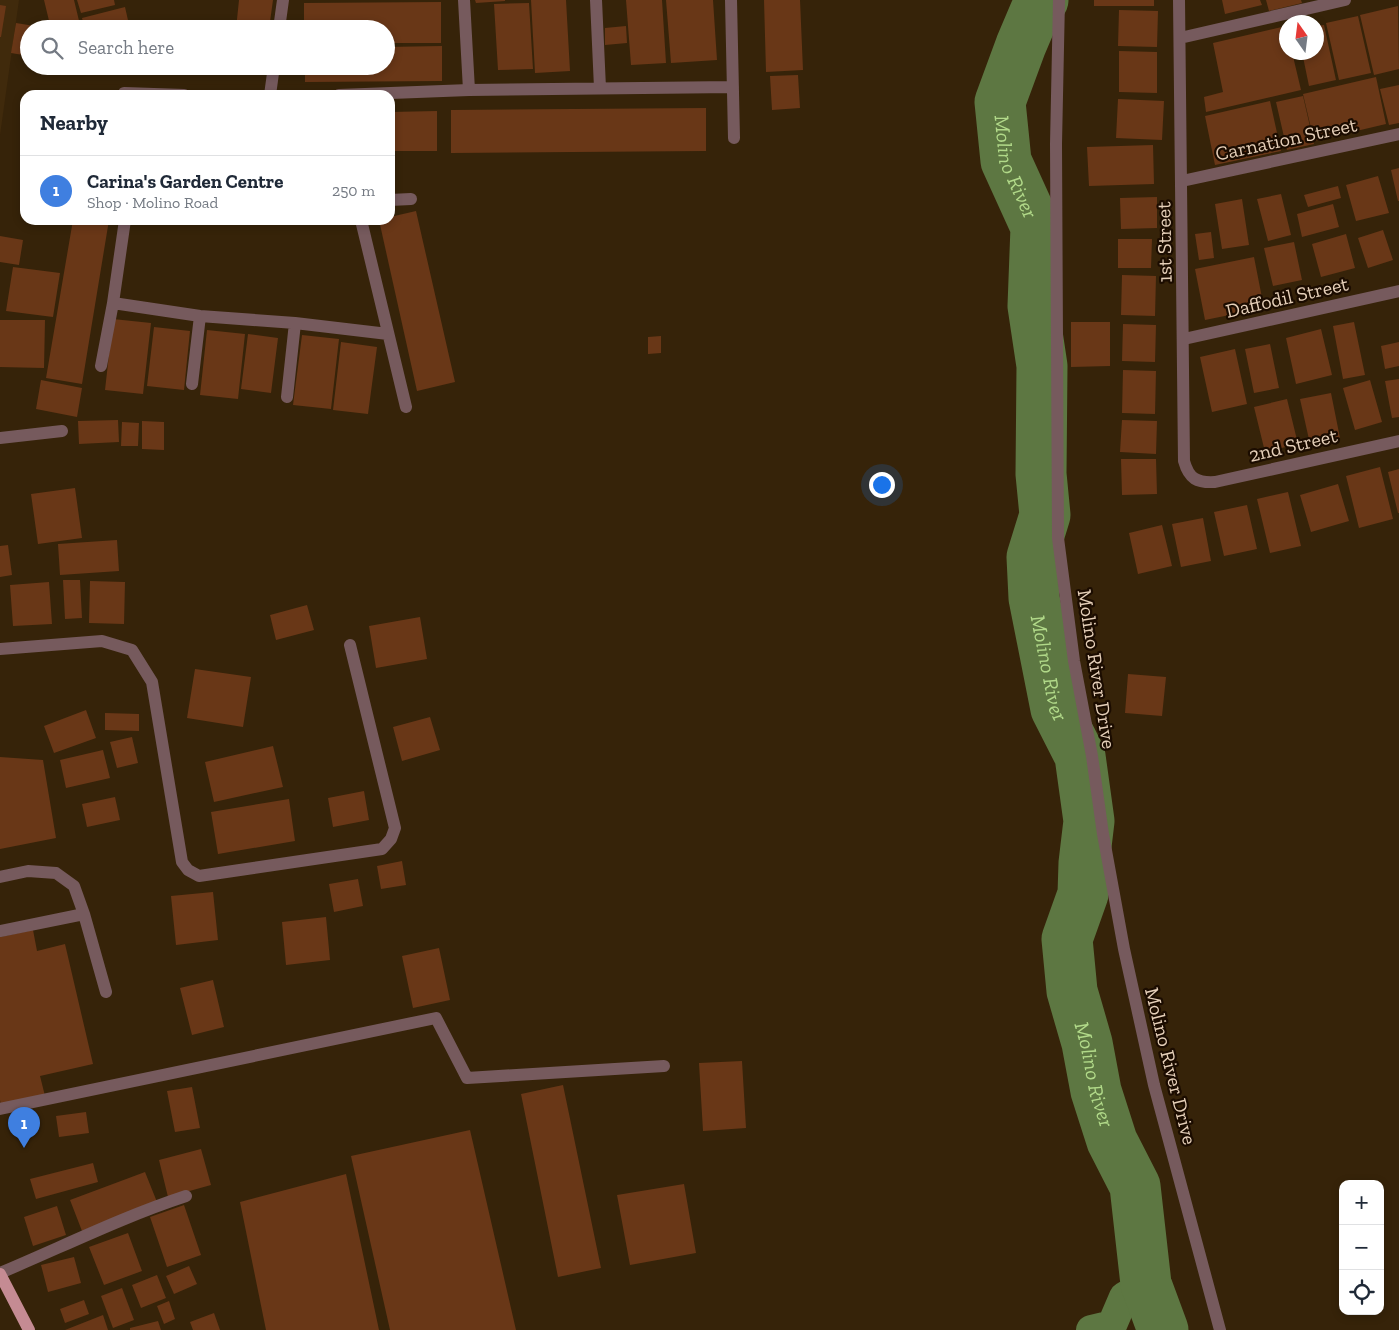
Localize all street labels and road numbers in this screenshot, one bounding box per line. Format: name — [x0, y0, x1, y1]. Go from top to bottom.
street label: Carnation Street — [1213, 112, 1360, 166]
street label: 1st Street — [1151, 201, 1177, 283]
street label: Daffodil Street — [1223, 271, 1351, 323]
street label: 2nd Street — [1246, 423, 1340, 467]
street label: Molino River Drive — [1073, 587, 1121, 751]
street label: Molino River Drive — [1140, 985, 1202, 1147]

